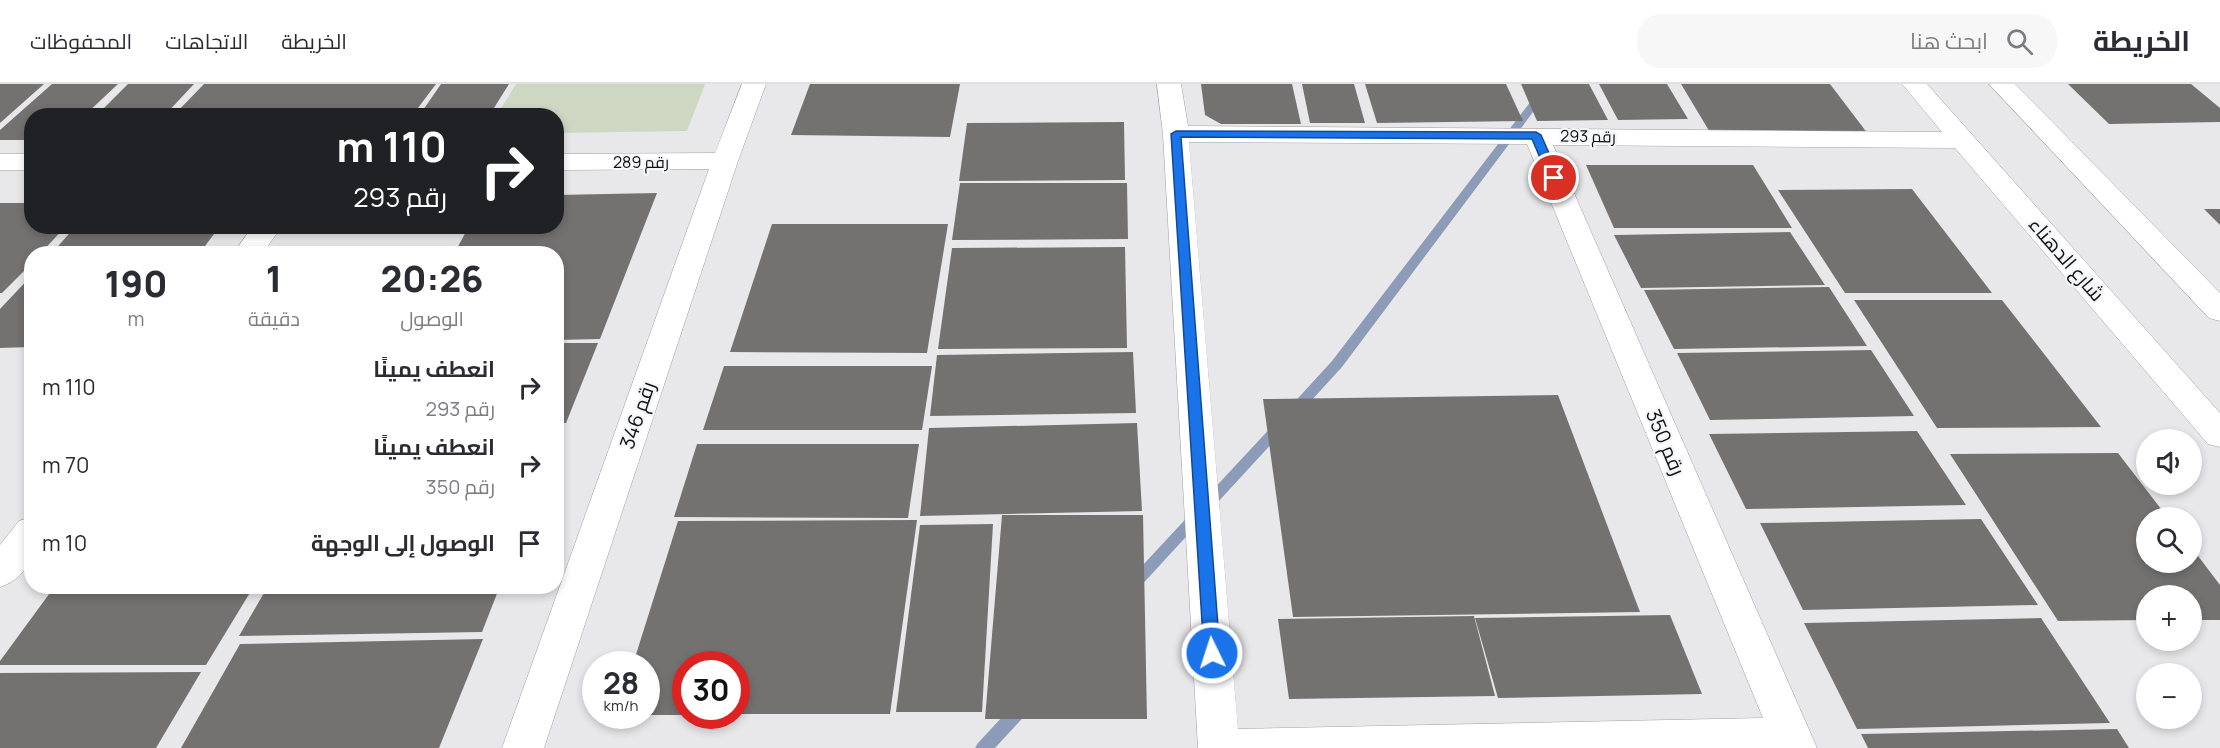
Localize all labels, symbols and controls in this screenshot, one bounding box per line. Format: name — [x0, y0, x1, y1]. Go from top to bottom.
search box — [1637, 14, 2057, 68]
text: الخريطة — [2093, 21, 2190, 59]
icon: search — [2003, 25, 2036, 58]
text: ابحث هنا — [1910, 26, 1988, 56]
text: المحفوظات — [30, 27, 132, 55]
text: الاتجاهات — [165, 27, 248, 55]
text: الخريطة — [281, 27, 347, 55]
text: 110 m — [336, 117, 447, 175]
street label: رقم 293 — [1560, 125, 1616, 148]
icon: right — [468, 132, 546, 210]
street label: رقم 289 — [613, 151, 669, 174]
pin — [1528, 152, 1579, 203]
icon: arrive — [1537, 161, 1570, 194]
text: رقم 293 — [353, 178, 447, 215]
street label: شارع الدهناء — [2022, 211, 2111, 307]
text: 1 — [266, 254, 282, 303]
text: 20:26 — [381, 254, 484, 303]
text: 190 — [105, 259, 168, 308]
text: m — [128, 305, 145, 332]
text: دقيقة — [248, 305, 300, 332]
text: الوصول — [400, 305, 464, 332]
text: انعطف يمينًا — [373, 354, 495, 384]
icon: right — [513, 371, 546, 404]
text: 110 m — [42, 372, 96, 402]
street label: رقم 346 — [613, 378, 662, 453]
text: رقم 293 — [426, 395, 495, 422]
street label: رقم 350 — [1639, 405, 1692, 480]
map controls — [2136, 429, 2202, 729]
button: sound — [2136, 429, 2202, 495]
text: انعطف يمينًا — [373, 432, 495, 462]
icon: right — [513, 449, 546, 482]
text: 70 m — [42, 450, 90, 480]
text: رقم 350 — [426, 473, 495, 500]
button: search — [2136, 507, 2202, 573]
icon: arrive — [513, 527, 546, 560]
text: 10 m — [42, 528, 87, 558]
text: الوصول إلى الوجهة — [311, 528, 495, 558]
button: + — [2136, 585, 2202, 651]
position arrow — [1180, 621, 1244, 685]
speed limit sign: 30 — [672, 651, 750, 729]
text: 28 — [603, 662, 639, 703]
button: − — [2136, 663, 2202, 729]
text: km/h — [604, 695, 638, 716]

